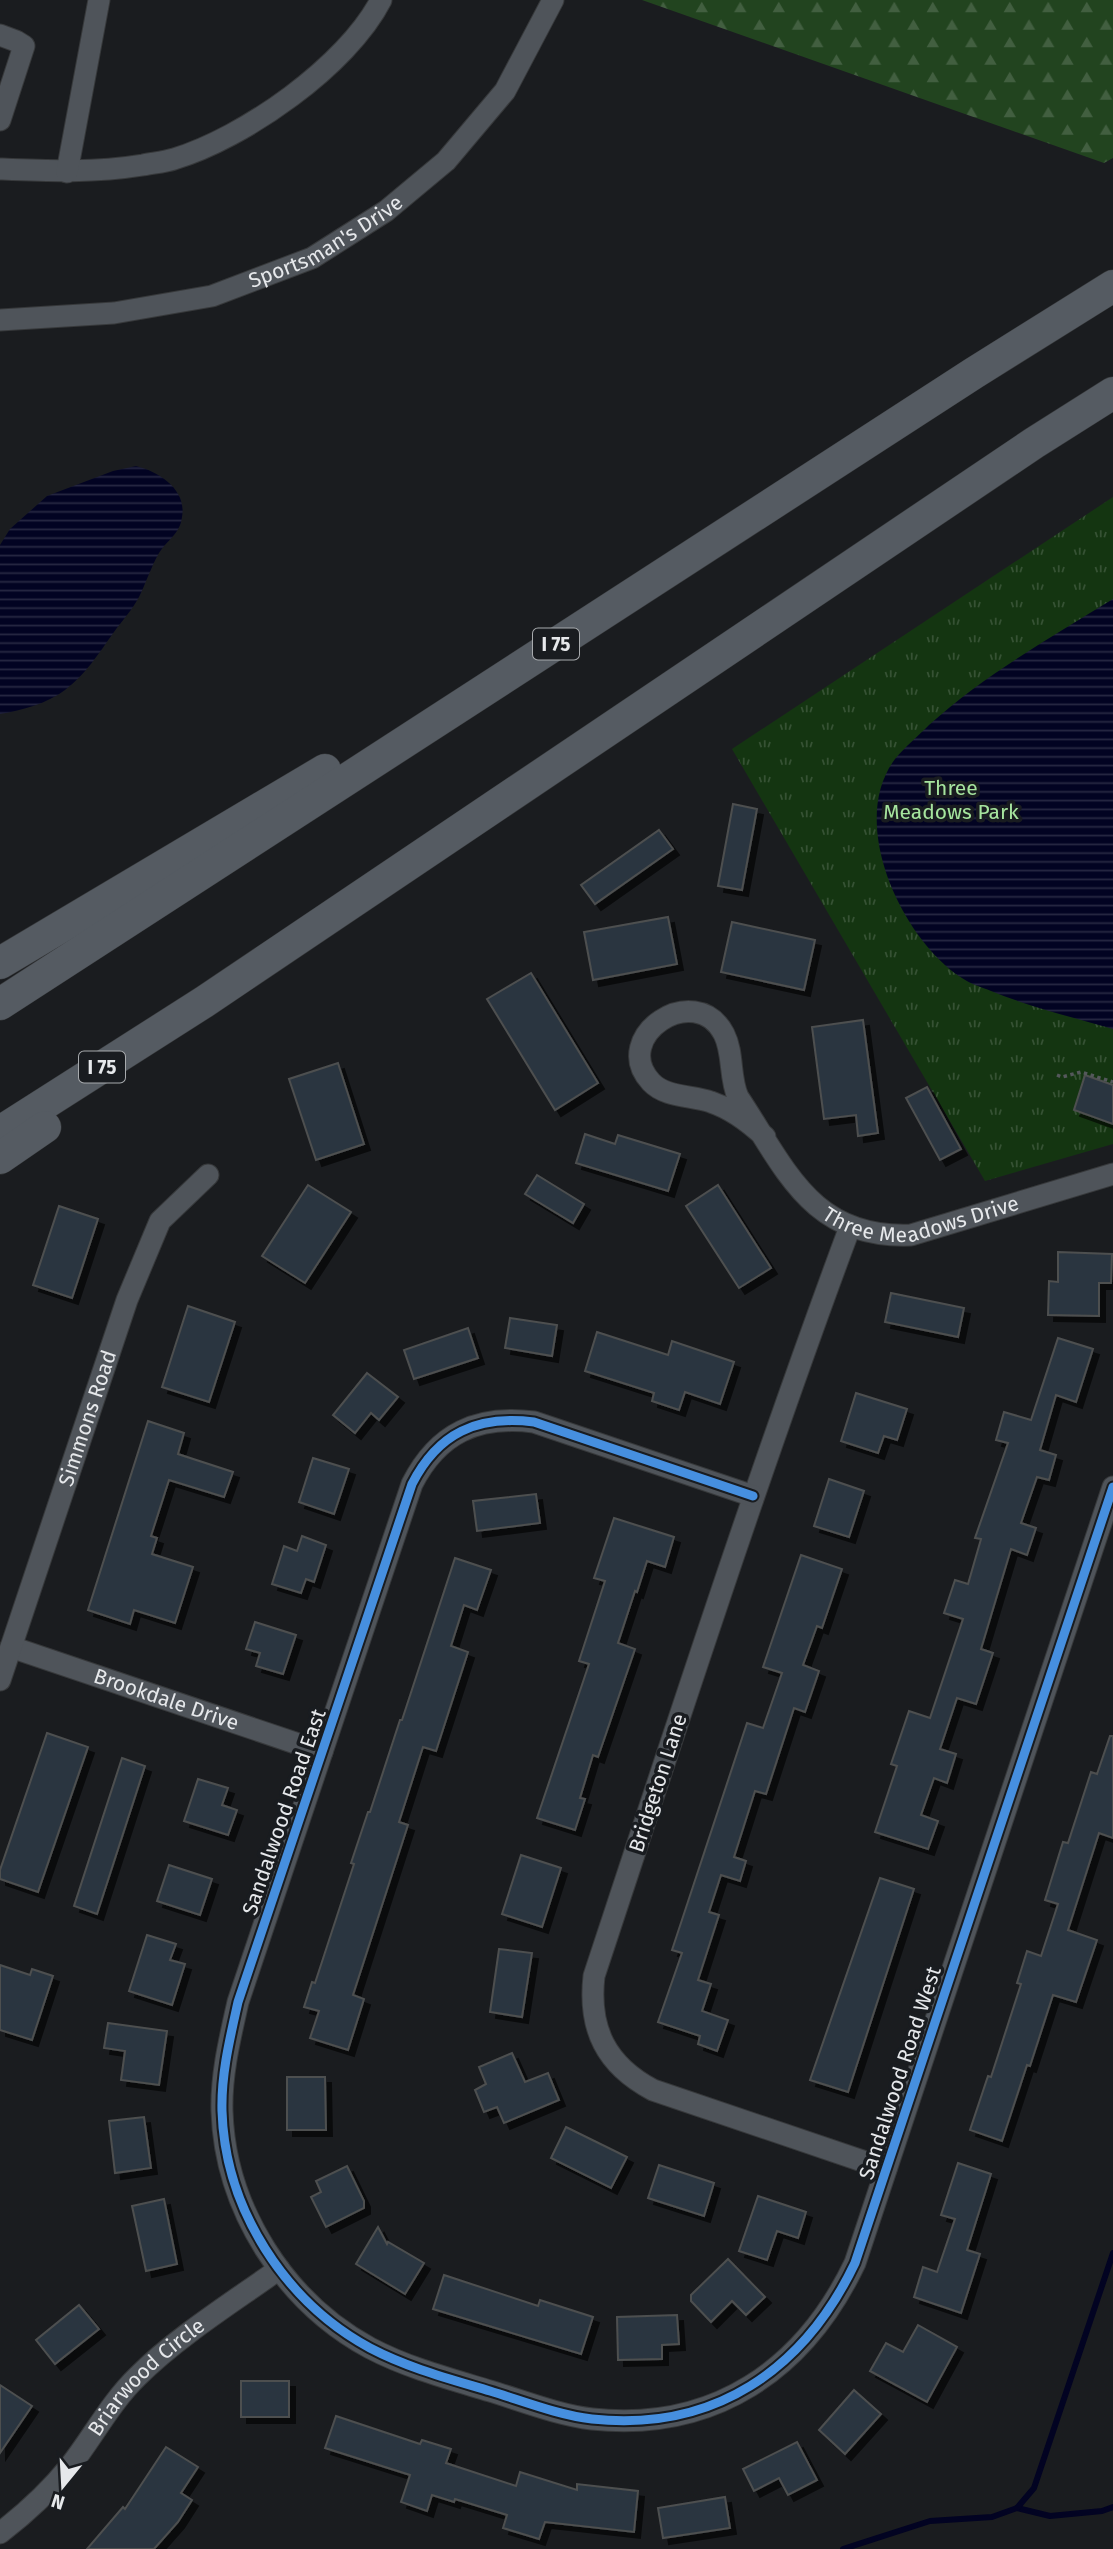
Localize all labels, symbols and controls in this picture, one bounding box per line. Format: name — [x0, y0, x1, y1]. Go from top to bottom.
street label: Sportsman's Drive — [245, 190, 408, 294]
road number: I 75 — [533, 628, 579, 660]
park label: Three Meadows Park — [883, 775, 1019, 825]
road number: I 75 — [79, 1051, 125, 1082]
street label: Three Meadows Drive — [818, 1190, 1022, 1249]
street label: Simmons Road — [53, 1347, 122, 1490]
street label: Brookdale Drive — [90, 1663, 242, 1736]
street label: Sandalwood Road East — [236, 1705, 332, 1919]
street label: Bridgeton Lane — [623, 1710, 693, 1856]
street label: Sandalwood Road West — [853, 1963, 947, 2183]
street label: Briarwood Circle — [82, 2313, 210, 2441]
north arrow — [28, 2451, 98, 2521]
text: N — [48, 2489, 67, 2515]

